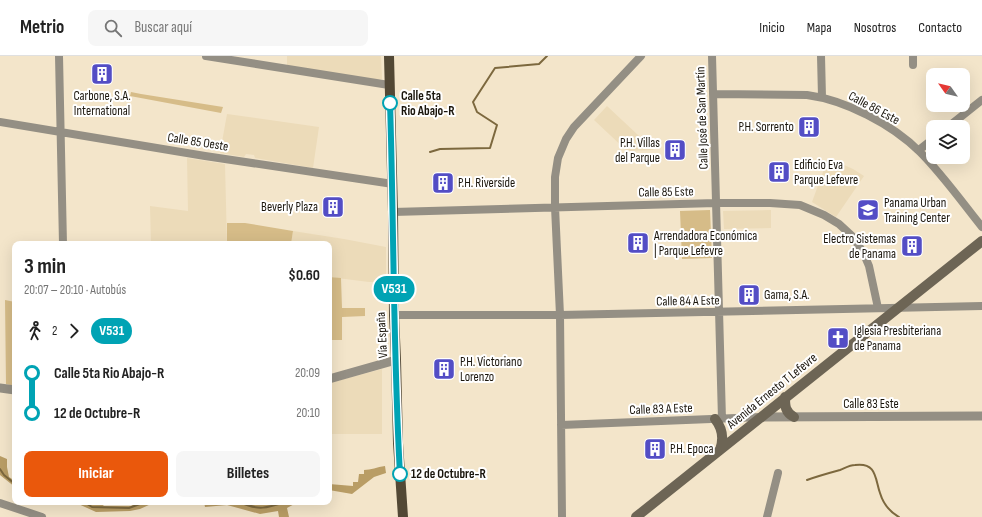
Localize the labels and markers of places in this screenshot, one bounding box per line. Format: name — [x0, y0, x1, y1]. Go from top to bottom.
building icon: Carbone, S.A. International — [89, 61, 115, 87]
place label: Carbone, S.A. International — [73, 88, 131, 119]
place label: Calle 5ta Rio Abajo-R — [401, 88, 455, 119]
marker: Calle 5ta Rio Abajo-R — [382, 95, 398, 111]
building icon: P.H. Sorrento — [796, 114, 822, 140]
place label: P.H. Sorrento — [738, 119, 794, 135]
place label: P.H. Villas del Parque — [615, 135, 660, 166]
building icon: P.H. Villas del Parque — [662, 137, 688, 163]
place label: Edificio Eva Parque Lefevre — [794, 157, 858, 188]
building icon: Edificio Eva Parque Lefevre — [766, 159, 792, 185]
building icon: P.H. Riverside — [430, 170, 456, 196]
place label: P.H. Riverside — [458, 175, 515, 191]
building icon: Beverly Plaza — [320, 194, 346, 220]
place label: Panama Urban Training Center — [884, 195, 950, 226]
school or university icon: Panama Urban Training Center — [855, 197, 881, 223]
place label: Beverly Plaza — [261, 199, 318, 215]
place label: Arrendadora Económica | Parque Lefevre — [653, 228, 757, 259]
building icon: Arrendadora Económica | Parque Lefevre — [625, 230, 651, 256]
place label: Electro Sistemas de Panama — [823, 231, 896, 262]
building icon: Electro Sistemas de Panama — [899, 233, 925, 259]
building icon: Gama, S.A. — [736, 282, 762, 308]
place label: Gama, S.A. — [764, 287, 810, 303]
place label: Iglesia Presbiteriana de Panama — [854, 323, 941, 354]
church icon: Iglesia Presbiteriana de Panama — [825, 325, 851, 351]
place label: P.H. Victoriano Lorenzo — [460, 354, 522, 385]
building icon: P.H. Victoriano Lorenzo — [431, 356, 457, 382]
building icon: P.H. Epoca — [642, 436, 668, 462]
place label: P.H. Epoca — [670, 441, 713, 457]
marker: 12 de Octubre-R — [392, 466, 408, 482]
place label: 12 de Octubre-R — [411, 466, 486, 482]

